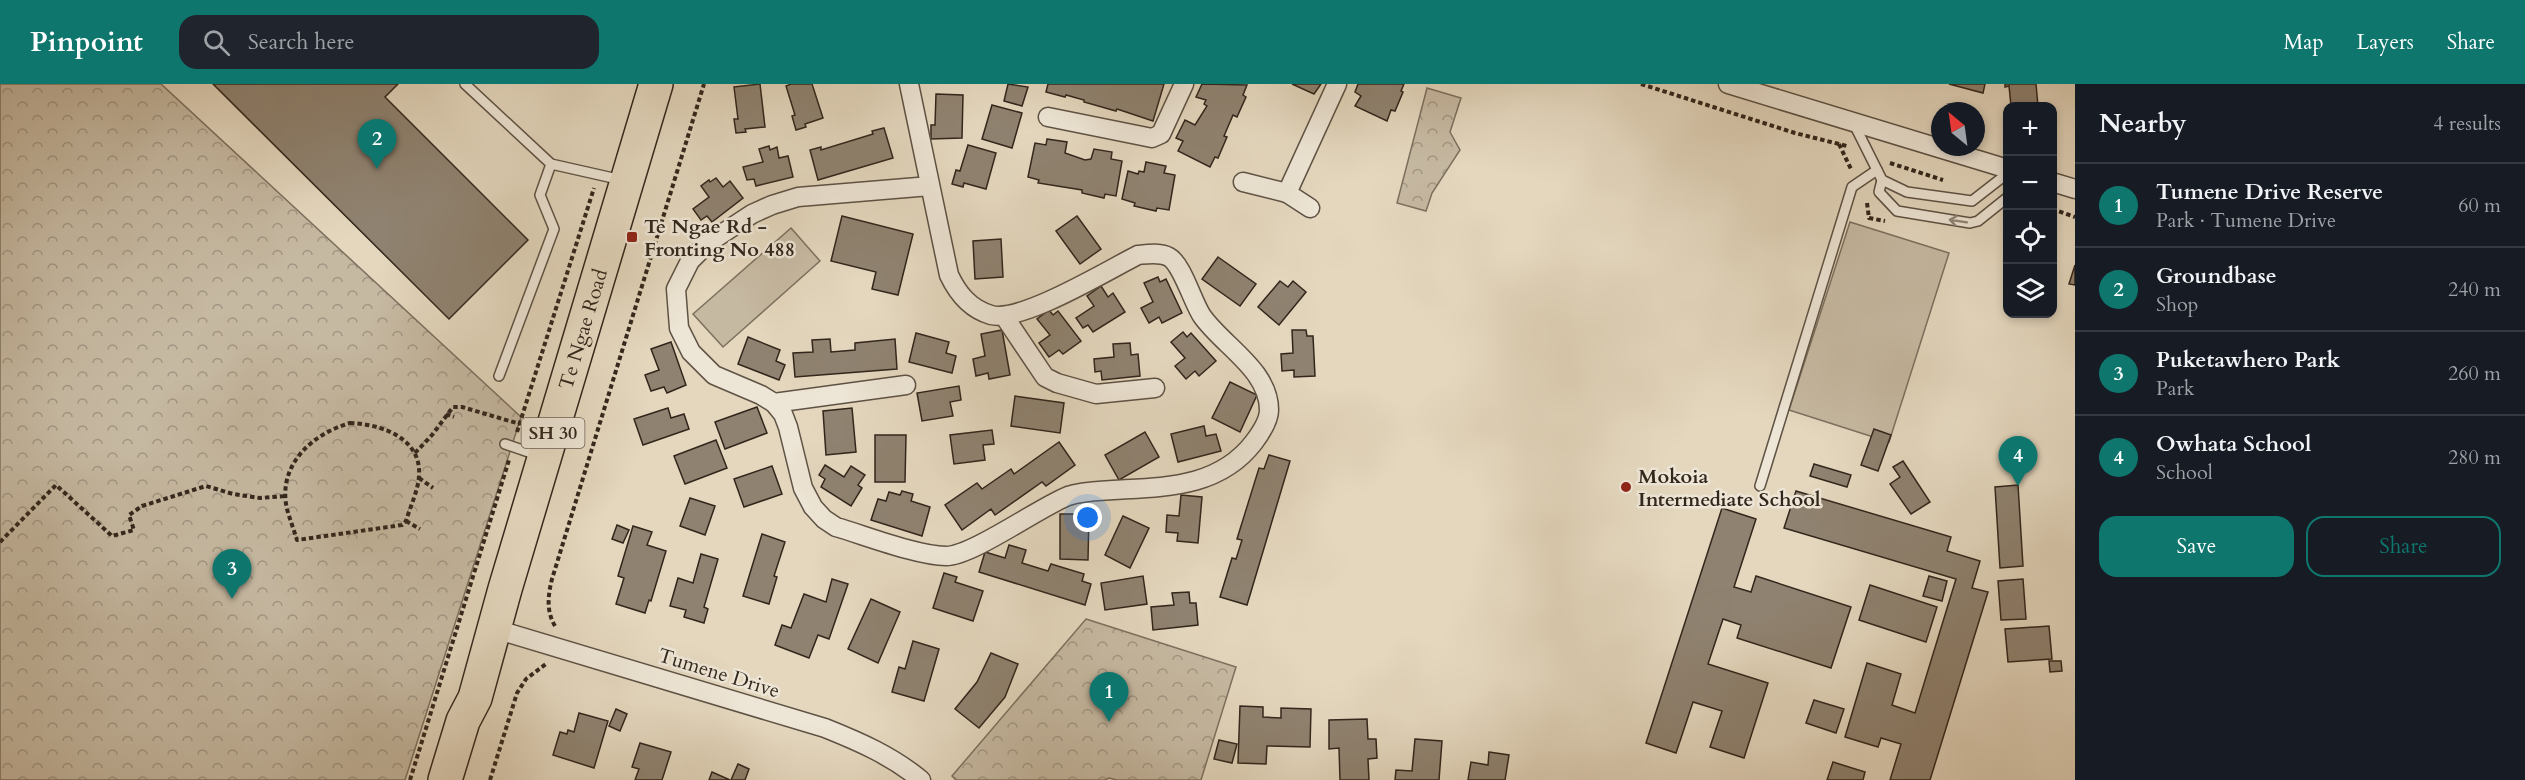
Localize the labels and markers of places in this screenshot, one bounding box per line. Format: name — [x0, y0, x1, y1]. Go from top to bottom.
pin: 2 — [358, 120, 397, 169]
place label: Te Ngae Rd - Fronting No 488 — [644, 213, 795, 263]
marker: Te Ngae Rd - Fronting No 488 — [625, 230, 639, 244]
pin: 4 — [1998, 436, 2038, 486]
place label: Mokoia Intermediate School — [1638, 463, 1821, 513]
marker: Mokoia Intermediate School — [1619, 480, 1633, 494]
pin: 3 — [212, 550, 252, 599]
pin: 1 — [1090, 672, 1128, 722]

